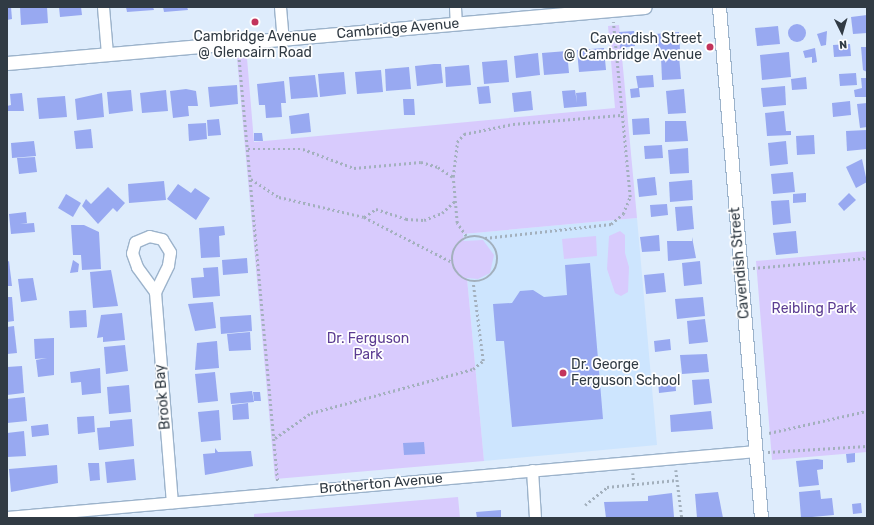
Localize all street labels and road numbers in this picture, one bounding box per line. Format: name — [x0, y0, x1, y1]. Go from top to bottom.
street label: Cambridge Avenue — [336, 15, 460, 43]
street label: Cavendish Street — [727, 206, 753, 320]
street label: Brook Bay — [152, 363, 174, 431]
street label: Brotherton Avenue — [318, 470, 444, 498]

